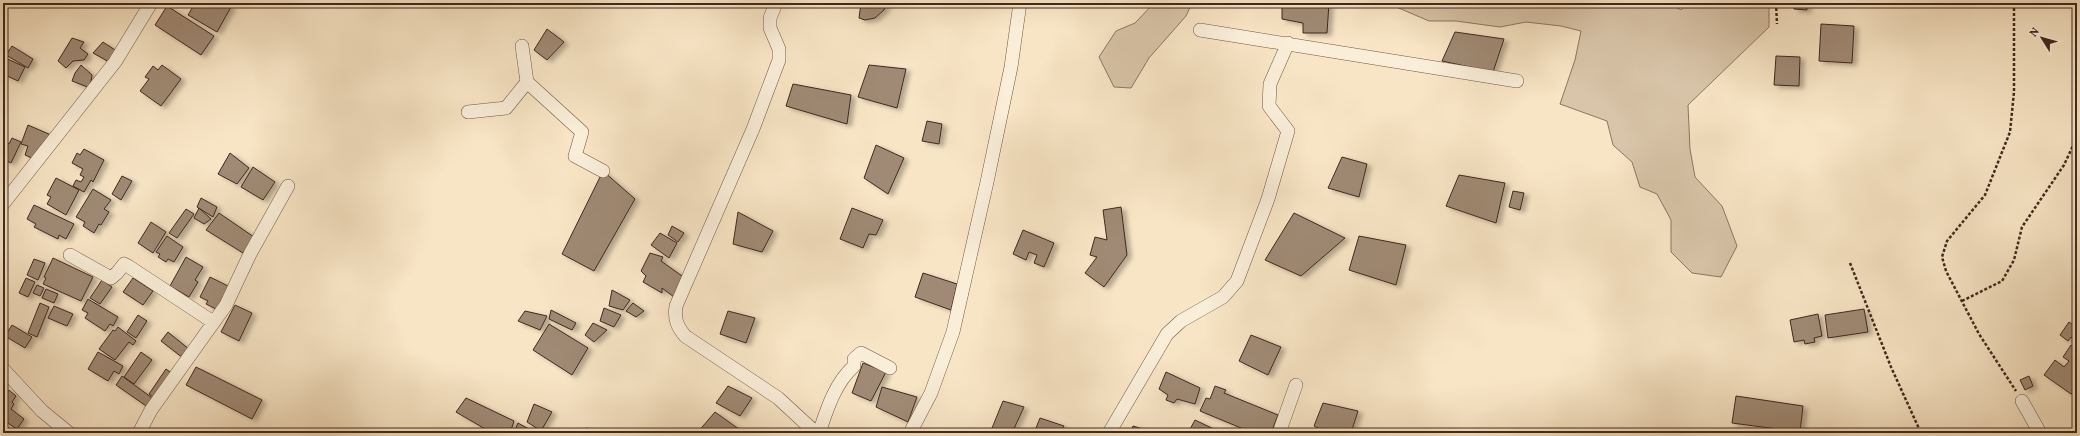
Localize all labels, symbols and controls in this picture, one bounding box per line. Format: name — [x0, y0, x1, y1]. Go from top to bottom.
north arrow — [2022, 18, 2062, 58]
text: N — [2027, 25, 2044, 41]

